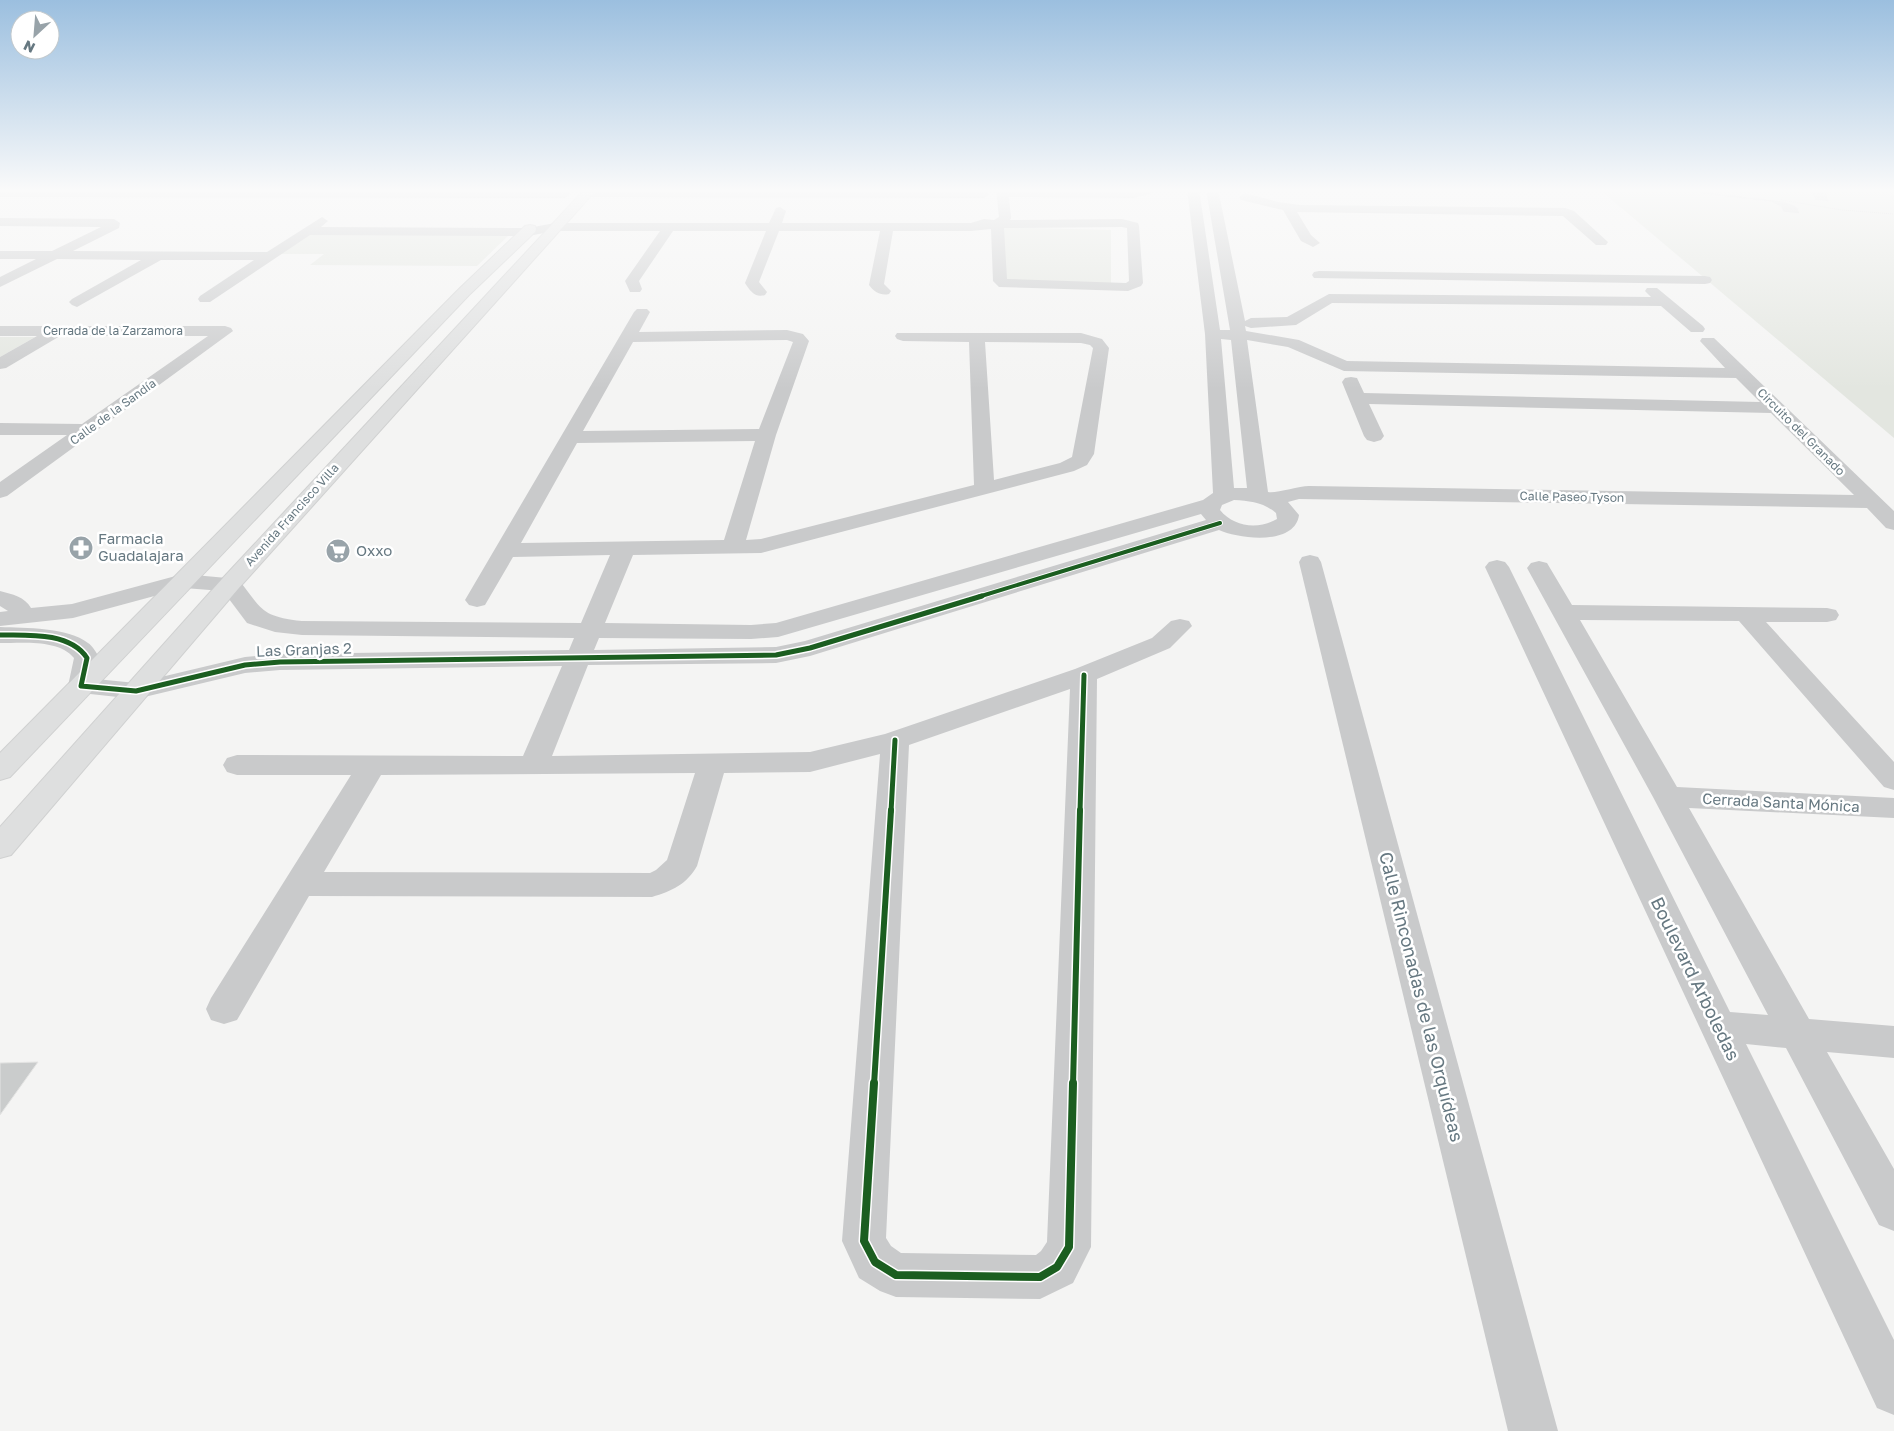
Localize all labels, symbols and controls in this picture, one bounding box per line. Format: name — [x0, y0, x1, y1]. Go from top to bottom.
north arrow — [10, 10, 60, 60]
text: N — [21, 37, 38, 57]
street label: Cerrada de la Zarzamora — [43, 323, 183, 338]
street label: Calle de la Sandía — [67, 375, 159, 448]
street label: Circuito del Granado — [1754, 385, 1848, 479]
street label: Avenida Francisco Villa — [242, 460, 342, 569]
street label: Calle Paseo Tyson — [1520, 488, 1624, 505]
place label: Farmacia Guadalajara — [98, 529, 184, 564]
pharmacy icon: Farmacia Guadalajara — [68, 535, 94, 561]
supermarket icon: Oxxo — [325, 538, 351, 564]
place label: Oxxo — [356, 541, 392, 559]
street label: Las Granjas 2 — [256, 638, 352, 660]
street label: Cerrada Santa Mónica — [1702, 789, 1860, 815]
street label: Calle Rinconadas de las Orquídeas — [1375, 849, 1469, 1144]
street label: Boulevard Arboledas — [1647, 893, 1745, 1064]

